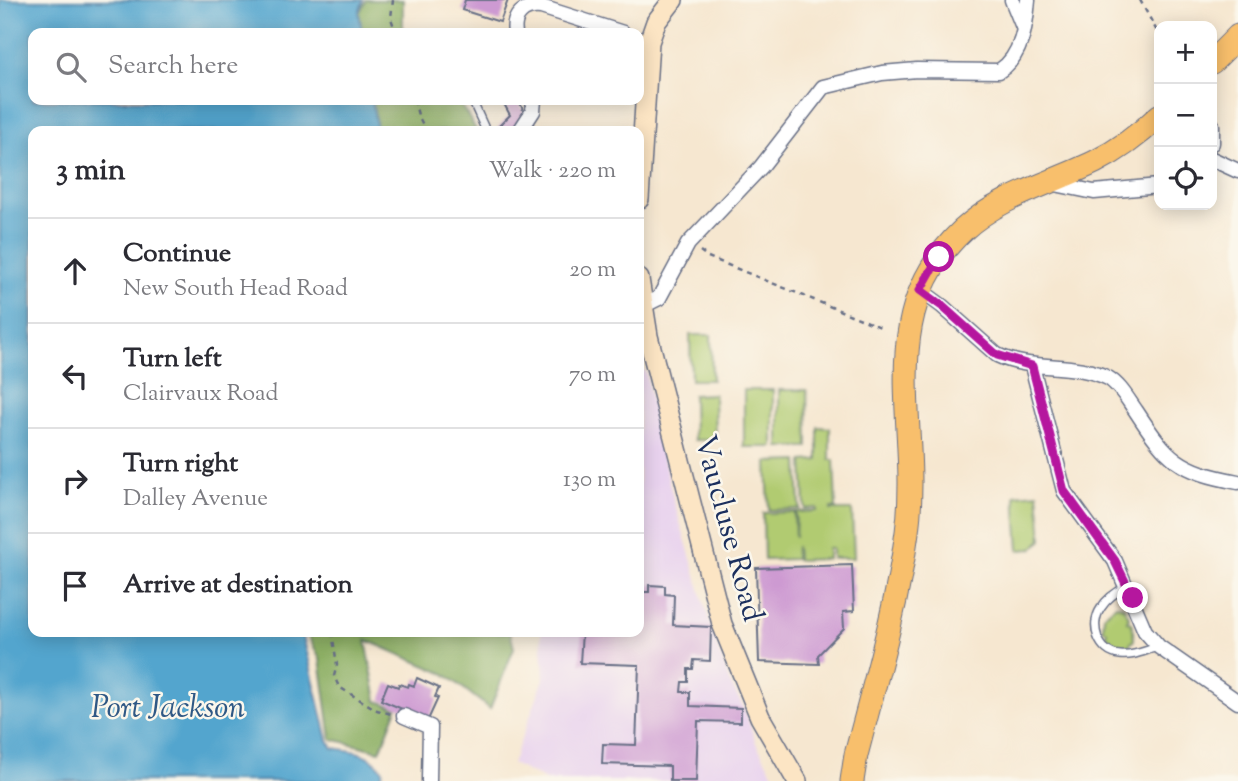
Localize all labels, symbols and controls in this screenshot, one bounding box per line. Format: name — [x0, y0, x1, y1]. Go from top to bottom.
map controls — [1154, 21, 1217, 210]
button: + — [1154, 21, 1217, 84]
search box — [28, 28, 644, 105]
icon: search — [52, 48, 90, 86]
text: Search here — [108, 48, 238, 85]
button: − — [1154, 84, 1217, 147]
button: locate — [1154, 147, 1217, 210]
text: 3 min — [56, 150, 126, 193]
text: Walk · 220 m — [489, 155, 616, 188]
text: Continue — [123, 236, 231, 273]
route start — [923, 241, 954, 272]
icon: ahead — [56, 252, 94, 290]
text: 20 m — [569, 254, 616, 287]
text: New South Head Road — [123, 273, 348, 306]
text: Turn left — [123, 341, 222, 378]
icon: left — [56, 357, 94, 395]
text: 70 m — [569, 359, 616, 392]
text: Clairvaux Road — [123, 378, 278, 411]
street label: Vaucluse Road — [682, 431, 773, 627]
text: Turn right — [123, 446, 238, 483]
icon: right — [56, 462, 94, 500]
text: 130 m — [563, 464, 616, 497]
text: Dalley Avenue — [123, 483, 268, 516]
icon: arrive — [56, 567, 94, 605]
text: Arrive at destination — [123, 567, 353, 604]
route end — [1117, 582, 1148, 613]
water label: Port Jackson — [91, 686, 245, 732]

